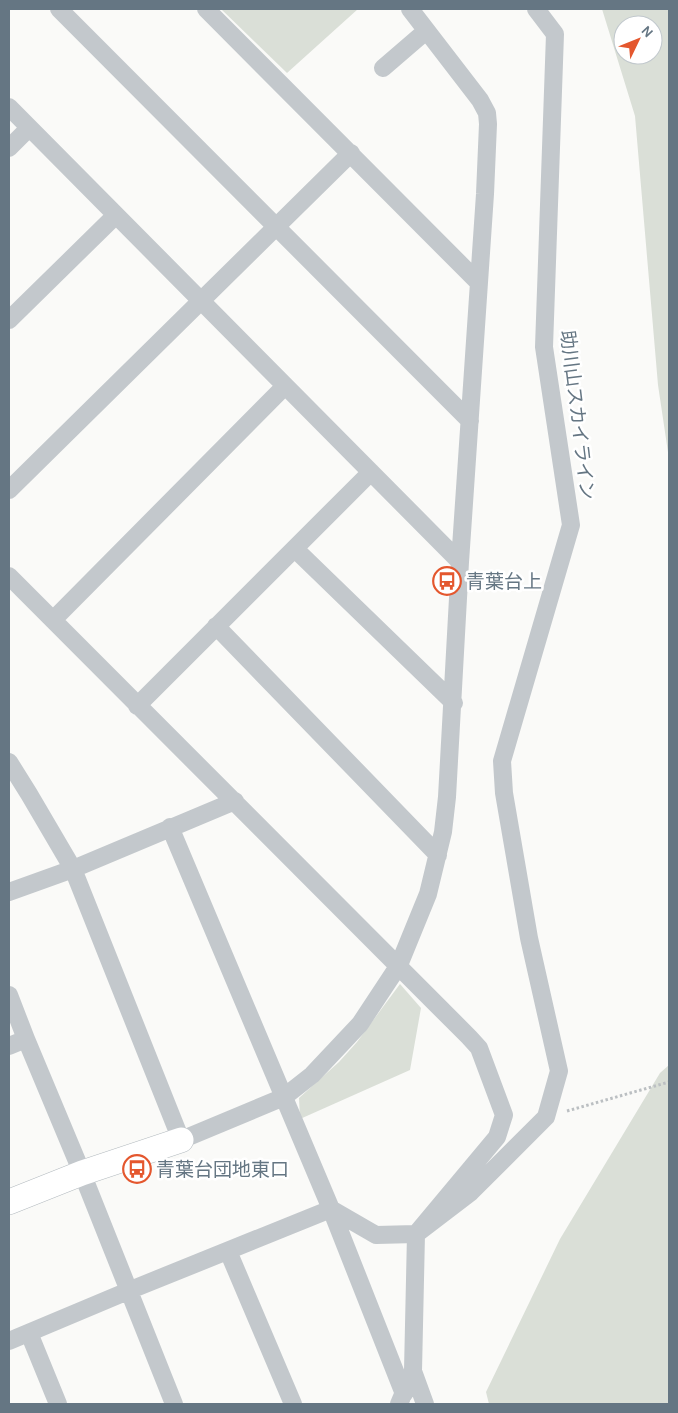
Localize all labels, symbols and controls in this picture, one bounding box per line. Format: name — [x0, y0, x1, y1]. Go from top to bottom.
north arrow — [613, 15, 663, 65]
text: N — [637, 22, 657, 41]
street label: 助川山スカイライン — [556, 329, 598, 501]
bus stop icon: 青葉台上 — [432, 566, 462, 596]
place label: 青葉台上 — [466, 571, 542, 593]
bus stop icon: 青葉台団地東口 — [122, 1154, 152, 1184]
place label: 青葉台団地東口 — [156, 1159, 289, 1181]

